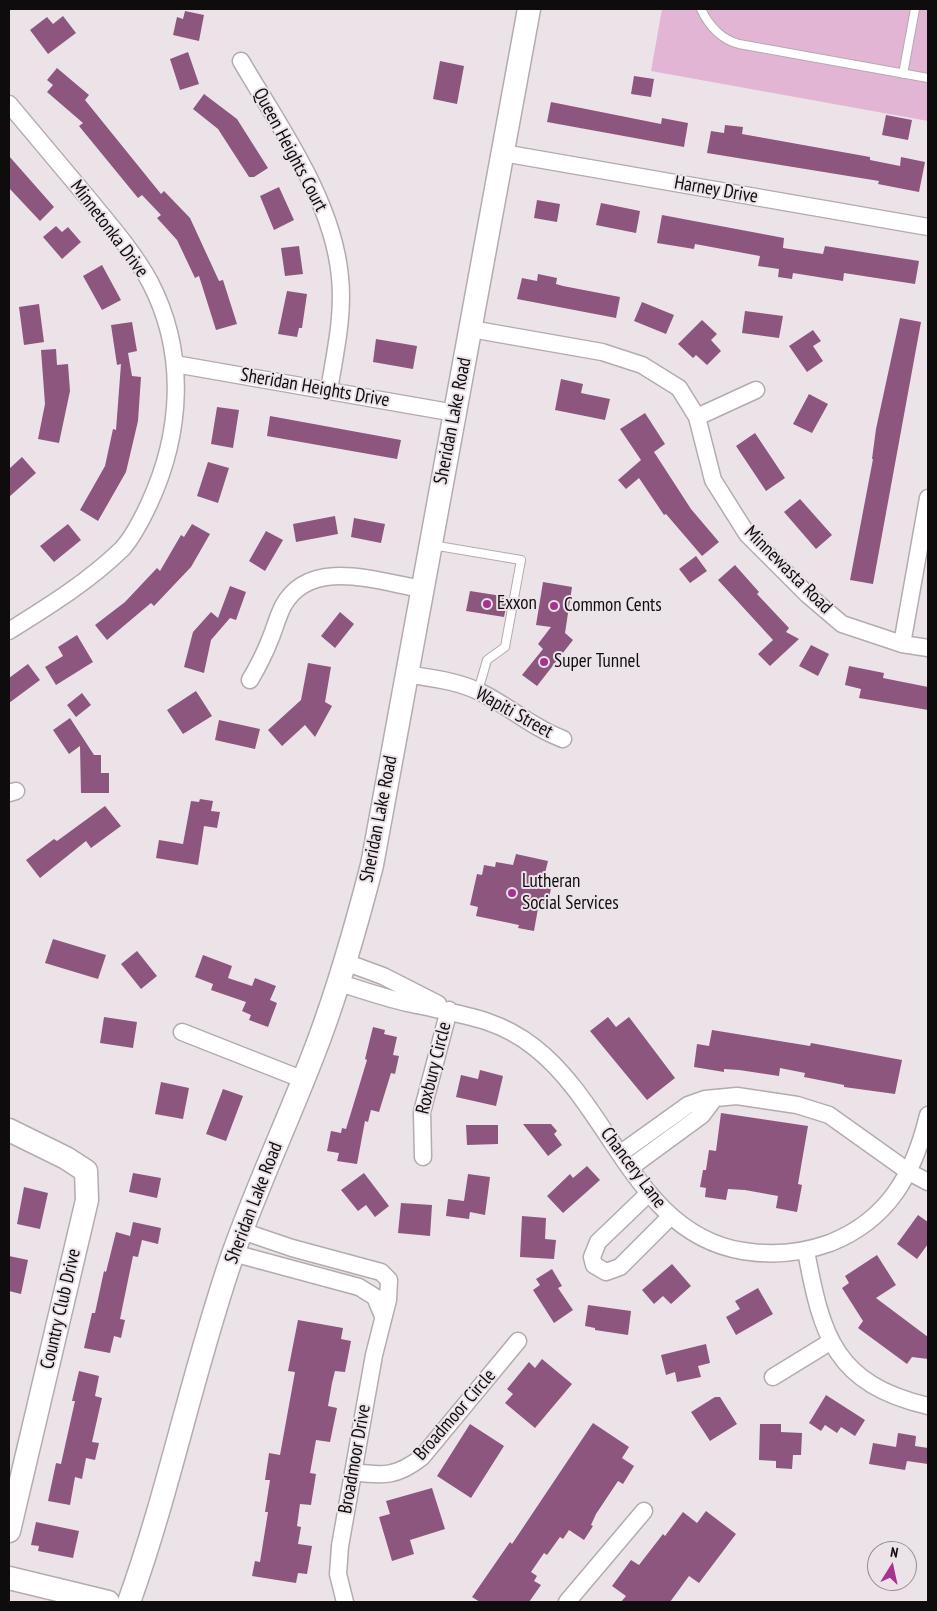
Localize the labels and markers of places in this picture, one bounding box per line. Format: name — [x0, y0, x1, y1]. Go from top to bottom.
place label: Exxon — [497, 593, 537, 615]
place label: Common Cents — [564, 595, 662, 617]
marker: Exxon — [481, 598, 493, 610]
marker: Common Cents — [548, 600, 560, 612]
place label: Super Tunnel — [554, 651, 640, 673]
marker: Super Tunnel — [538, 656, 550, 668]
place label: Lutheran Social Services — [522, 871, 619, 915]
marker: Lutheran Social Services — [506, 887, 518, 899]

